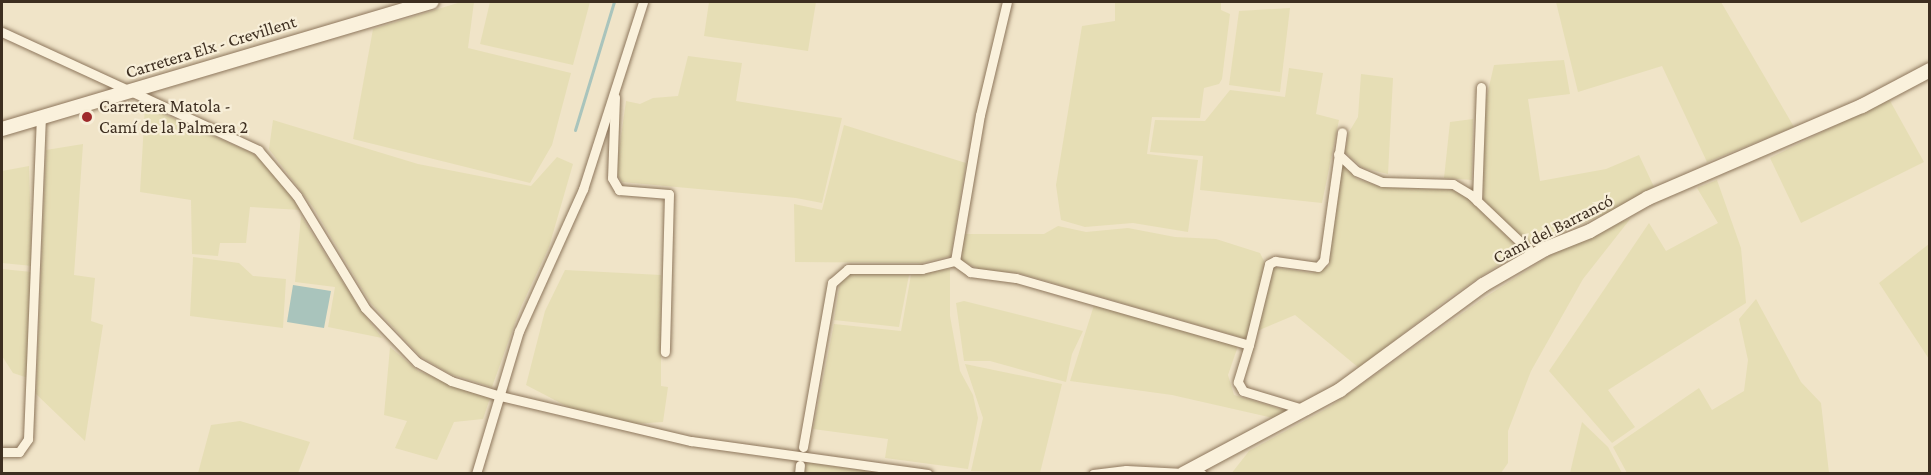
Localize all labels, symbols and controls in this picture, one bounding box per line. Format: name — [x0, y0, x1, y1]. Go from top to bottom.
street label: Carretera Elx - Crevillent — [123, 11, 299, 83]
place label: Carretera Matola - Camí de la Palmera 2 — [99, 96, 248, 138]
marker: Carretera Matola - Camí de la Palmera 2 — [80, 110, 94, 124]
street label: Camí del Barrancó — [1489, 189, 1617, 269]

